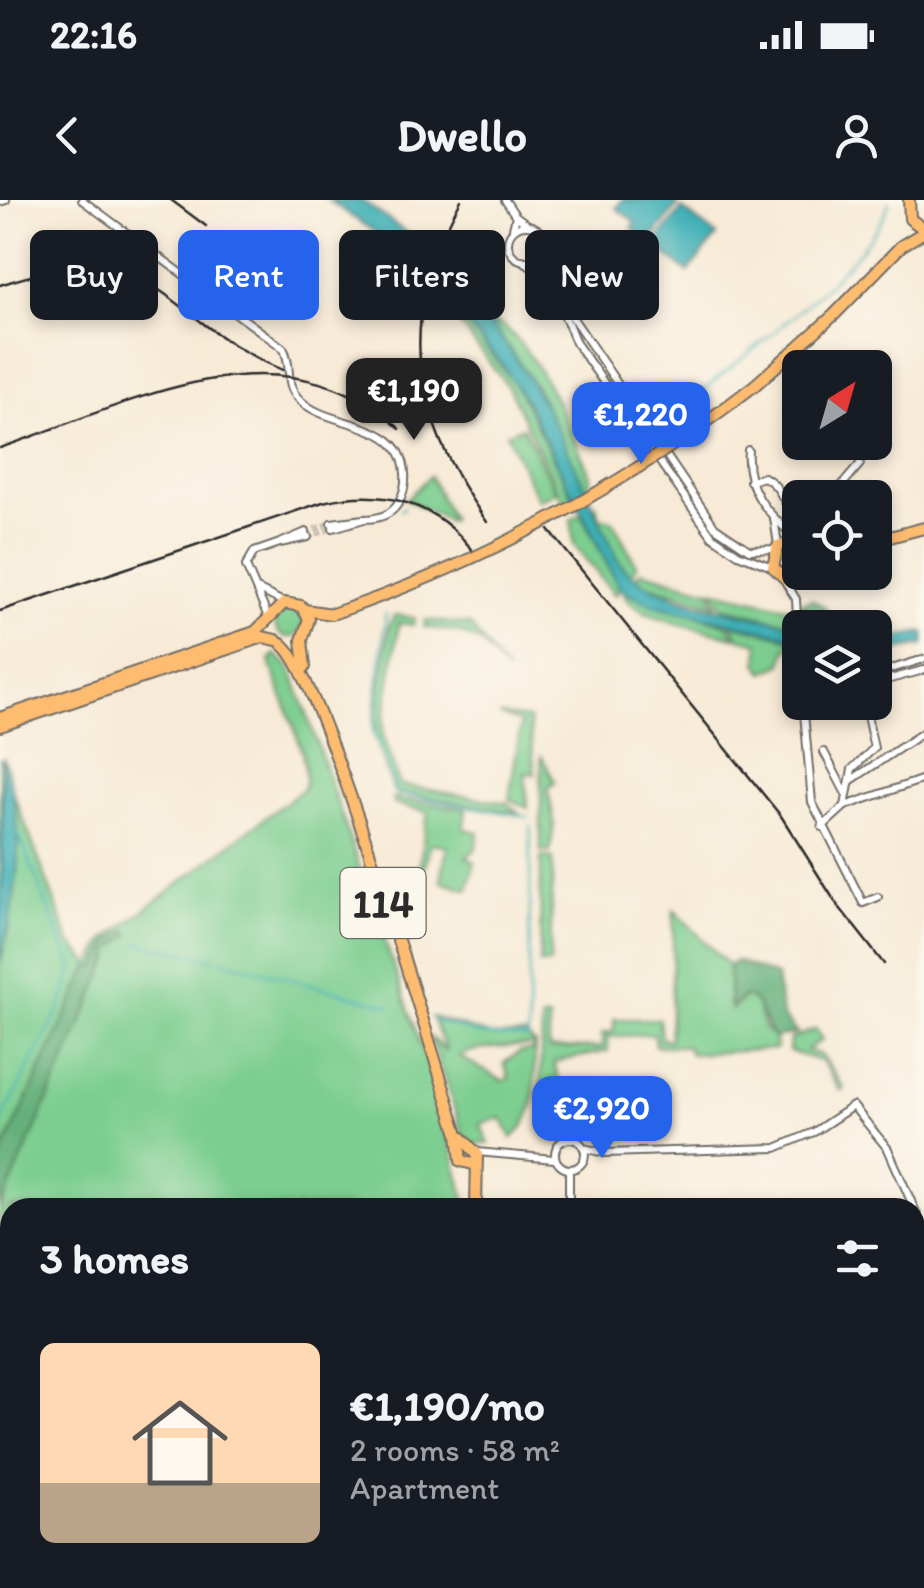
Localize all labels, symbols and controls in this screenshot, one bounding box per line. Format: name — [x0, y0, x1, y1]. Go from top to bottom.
text: 22:16 — [50, 12, 137, 58]
icon: back — [40, 108, 95, 163]
text: Dwello — [397, 108, 527, 162]
icon: person — [829, 108, 884, 163]
chip: Buy — [30, 230, 158, 320]
chip: Rent — [178, 230, 319, 320]
chip: Filters — [339, 230, 505, 320]
chip: New — [525, 230, 659, 320]
north arrow — [782, 350, 892, 460]
map controls — [782, 350, 892, 720]
pin: €1,190 — [333, 358, 495, 443]
text: €1,190 — [368, 371, 460, 409]
pin: €1,220 — [560, 382, 722, 467]
text: €1,220 — [594, 395, 688, 433]
button: locate — [782, 480, 892, 590]
button: layers — [782, 610, 892, 720]
road number: 114 — [340, 868, 426, 938]
pin: €2,920 — [521, 1076, 683, 1161]
text: €2,920 — [554, 1089, 650, 1127]
icon: filters — [830, 1231, 885, 1286]
text: 3 homes — [40, 1233, 189, 1284]
text: €1,190/mo — [350, 1380, 545, 1431]
icon: home — [120, 1383, 240, 1503]
text: 2 rooms · 58 m² — [350, 1431, 560, 1469]
text: Apartment — [350, 1469, 499, 1507]

